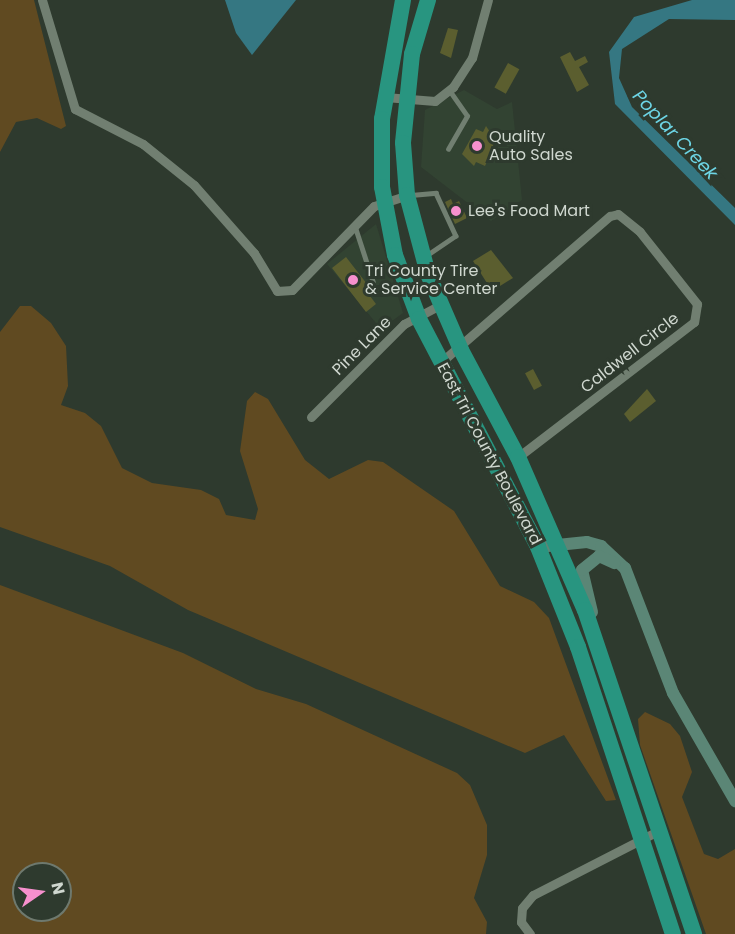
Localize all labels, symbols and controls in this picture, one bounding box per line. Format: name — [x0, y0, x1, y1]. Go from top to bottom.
water label: Poplar Creek — [628, 86, 722, 184]
place label: Quality Auto Sales — [489, 127, 573, 165]
marker: Quality Auto Sales — [470, 139, 484, 153]
place label: Lee's Food Mart — [468, 201, 590, 221]
marker: Lee's Food Mart — [449, 204, 463, 218]
place label: Tri County Tire & Service Center — [365, 261, 497, 299]
marker: Tri County Tire & Service Center — [346, 273, 360, 287]
street label: Caldwell Circle — [577, 309, 683, 397]
street label: Pine Lane — [329, 313, 395, 379]
street label: East Tri County Boulevard — [433, 360, 545, 548]
north arrow — [12, 862, 72, 922]
text: N — [46, 880, 71, 897]

